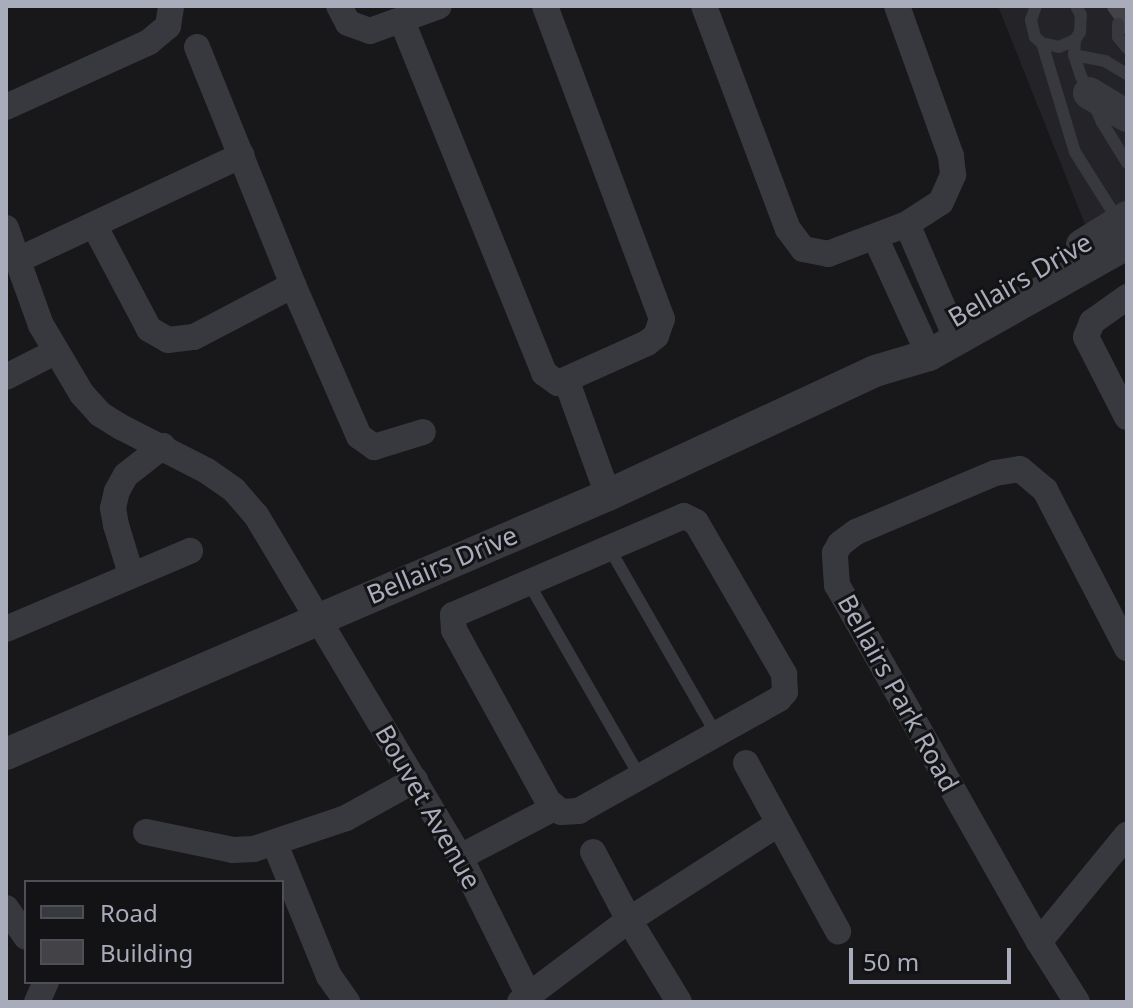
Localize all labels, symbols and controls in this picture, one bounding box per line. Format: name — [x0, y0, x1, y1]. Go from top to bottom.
street label: Bellairs Drive — [943, 226, 1097, 334]
street label: Bellairs Drive — [362, 519, 522, 611]
street label: Bellairs Park Road — [831, 589, 965, 797]
street label: Bouvet Avenue — [368, 720, 488, 894]
legend — [24, 880, 284, 984]
text: Road — [100, 896, 158, 929]
scale bar — [853, 932, 1015, 982]
text: Building — [100, 936, 193, 969]
text: 50 m — [863, 945, 919, 978]

